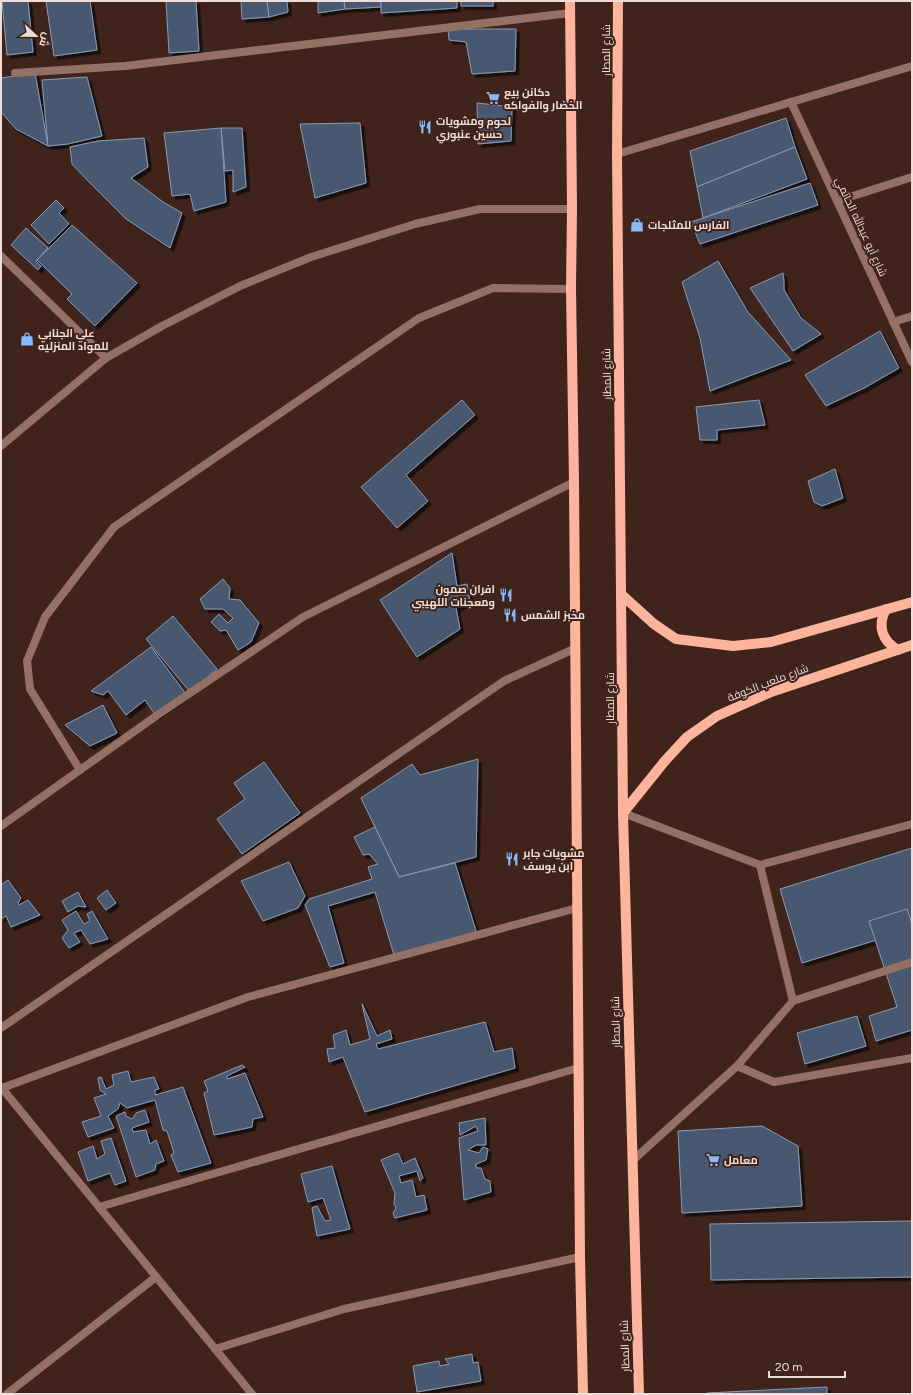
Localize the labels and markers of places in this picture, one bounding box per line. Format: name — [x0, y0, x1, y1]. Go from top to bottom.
place label: دكانن بيع الخضار والفواكه — [504, 86, 582, 113]
supermarket icon: دكانن بيع الخضار والفواكه — [485, 90, 501, 106]
place label: لحوم ومشويات حسين عنبوري — [436, 115, 511, 144]
restaurant icon: لحوم ومشويات حسين عنبوري — [417, 119, 433, 135]
shop icon: الفارس للمثلجات — [629, 217, 645, 233]
place label: الفارس للمثلجات — [648, 219, 730, 232]
place label: علي الجنابي للمواد المنزليه — [38, 327, 109, 354]
shop icon: علي الجنابي للمواد المنزليه — [19, 331, 35, 347]
place label: افران صمون ومعجنات اللهيبي — [411, 583, 495, 612]
restaurant icon: افران صمون ومعجنات اللهيبي — [498, 587, 514, 603]
restaurant icon: مخبز الشمس — [502, 607, 518, 623]
place label: مخبز الشمس — [521, 609, 585, 622]
place label: مشويات جابر ابن يوسف — [522, 847, 585, 874]
restaurant icon: مشويات جابر ابن يوسف — [504, 851, 520, 867]
supermarket icon: معامل — [705, 1152, 721, 1168]
place label: معامل — [724, 1154, 758, 1167]

